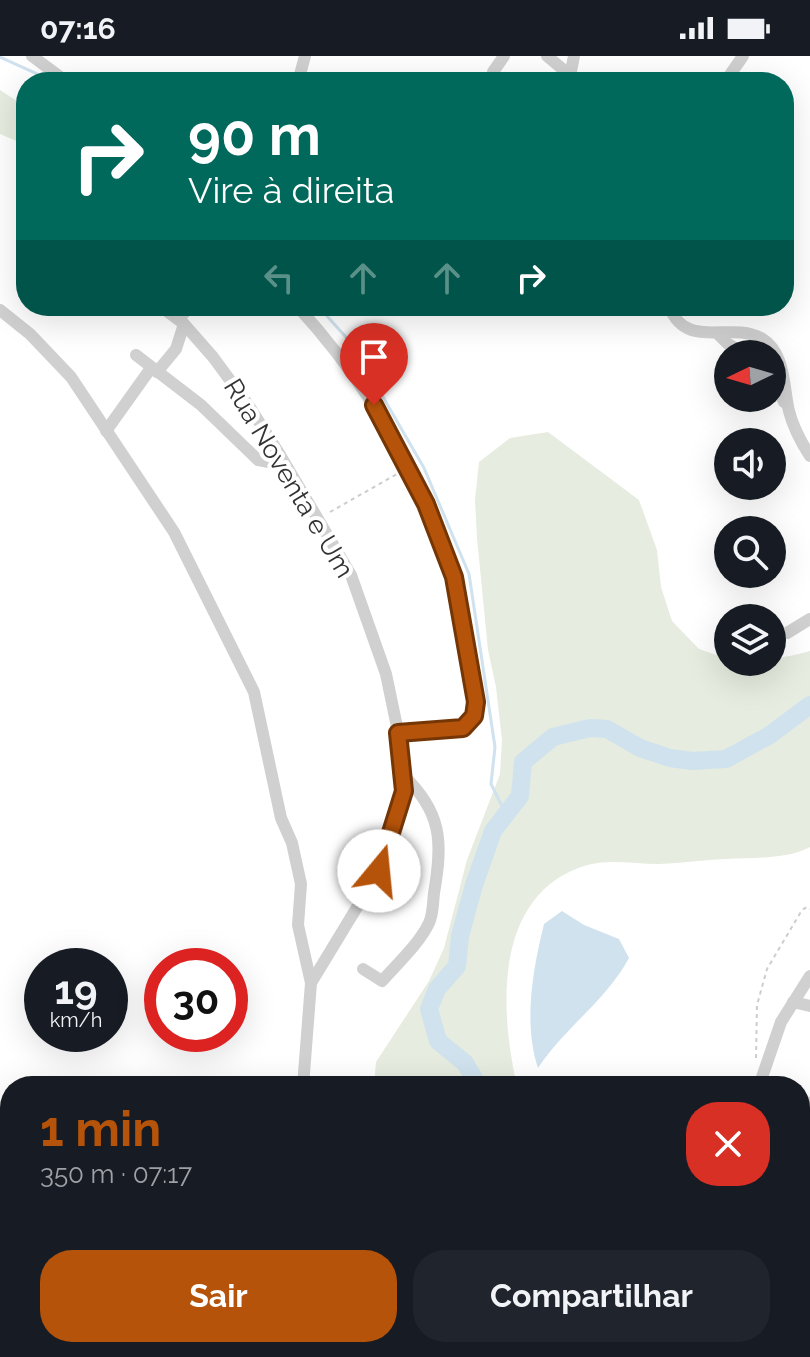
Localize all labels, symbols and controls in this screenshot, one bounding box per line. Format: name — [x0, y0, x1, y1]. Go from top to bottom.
text: 07:16 — [40, 11, 116, 46]
text: 90 m — [188, 102, 321, 168]
icon: right — [56, 104, 160, 208]
text: Vire à direita — [188, 169, 394, 211]
icon: left — [257, 256, 301, 300]
icon: ahead — [341, 256, 385, 300]
icon: ahead — [425, 256, 469, 300]
icon: right — [509, 256, 553, 300]
pin — [340, 323, 408, 405]
icon: arrive — [352, 335, 396, 379]
north arrow — [714, 340, 786, 412]
map controls — [714, 340, 786, 676]
street label: Rua Noventa e Um — [218, 373, 360, 583]
button: sound — [714, 428, 786, 500]
button: search — [714, 516, 786, 588]
button: layers — [714, 604, 786, 676]
position arrow — [337, 829, 421, 913]
speed limit sign: 30 — [144, 948, 248, 1052]
text: 19 — [54, 966, 98, 1013]
text: km/h — [50, 1008, 102, 1032]
text: 1 min — [40, 1101, 161, 1157]
button: close — [686, 1102, 770, 1186]
text: 350 m · 07:17 — [40, 1159, 192, 1189]
button: Sair — [40, 1250, 397, 1342]
button: Compartilhar — [413, 1250, 770, 1342]

